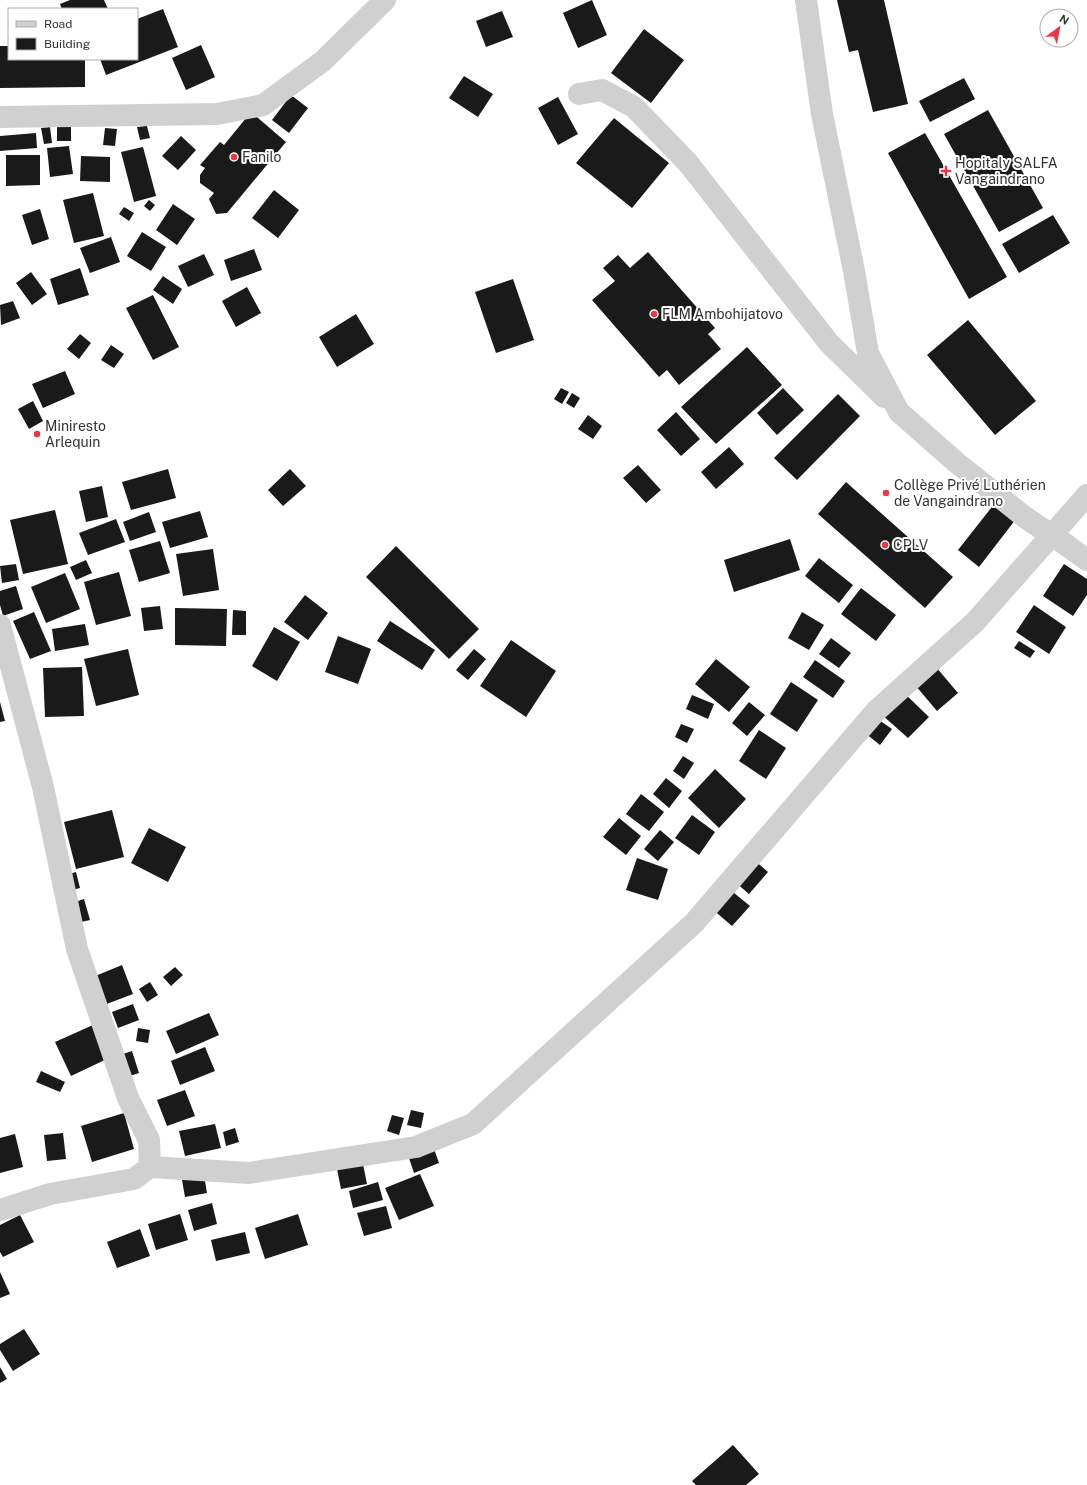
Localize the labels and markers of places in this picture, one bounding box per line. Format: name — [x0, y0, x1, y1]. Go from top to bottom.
place label: Fanilo — [242, 149, 281, 165]
marker: Fanilo — [229, 152, 239, 162]
place label: Hopitaly SALFA Vangaindrano — [955, 155, 1058, 187]
marker: Hopitaly SALFA Vangaindrano — [940, 165, 952, 177]
place label: FLM Ambohijatovo — [662, 306, 783, 322]
marker: FLM Ambohijatovo — [649, 309, 659, 319]
place label: Miniresto Arlequin — [45, 418, 106, 450]
marker: Miniresto Arlequin — [32, 429, 42, 439]
place label: Collège Privé Luthérien de Vangaindrano — [894, 477, 1046, 509]
marker: Collège Privé Luthérien de Vangaindrano — [881, 488, 891, 498]
place label: CPLV — [893, 537, 929, 553]
marker: CPLV — [880, 540, 890, 550]

